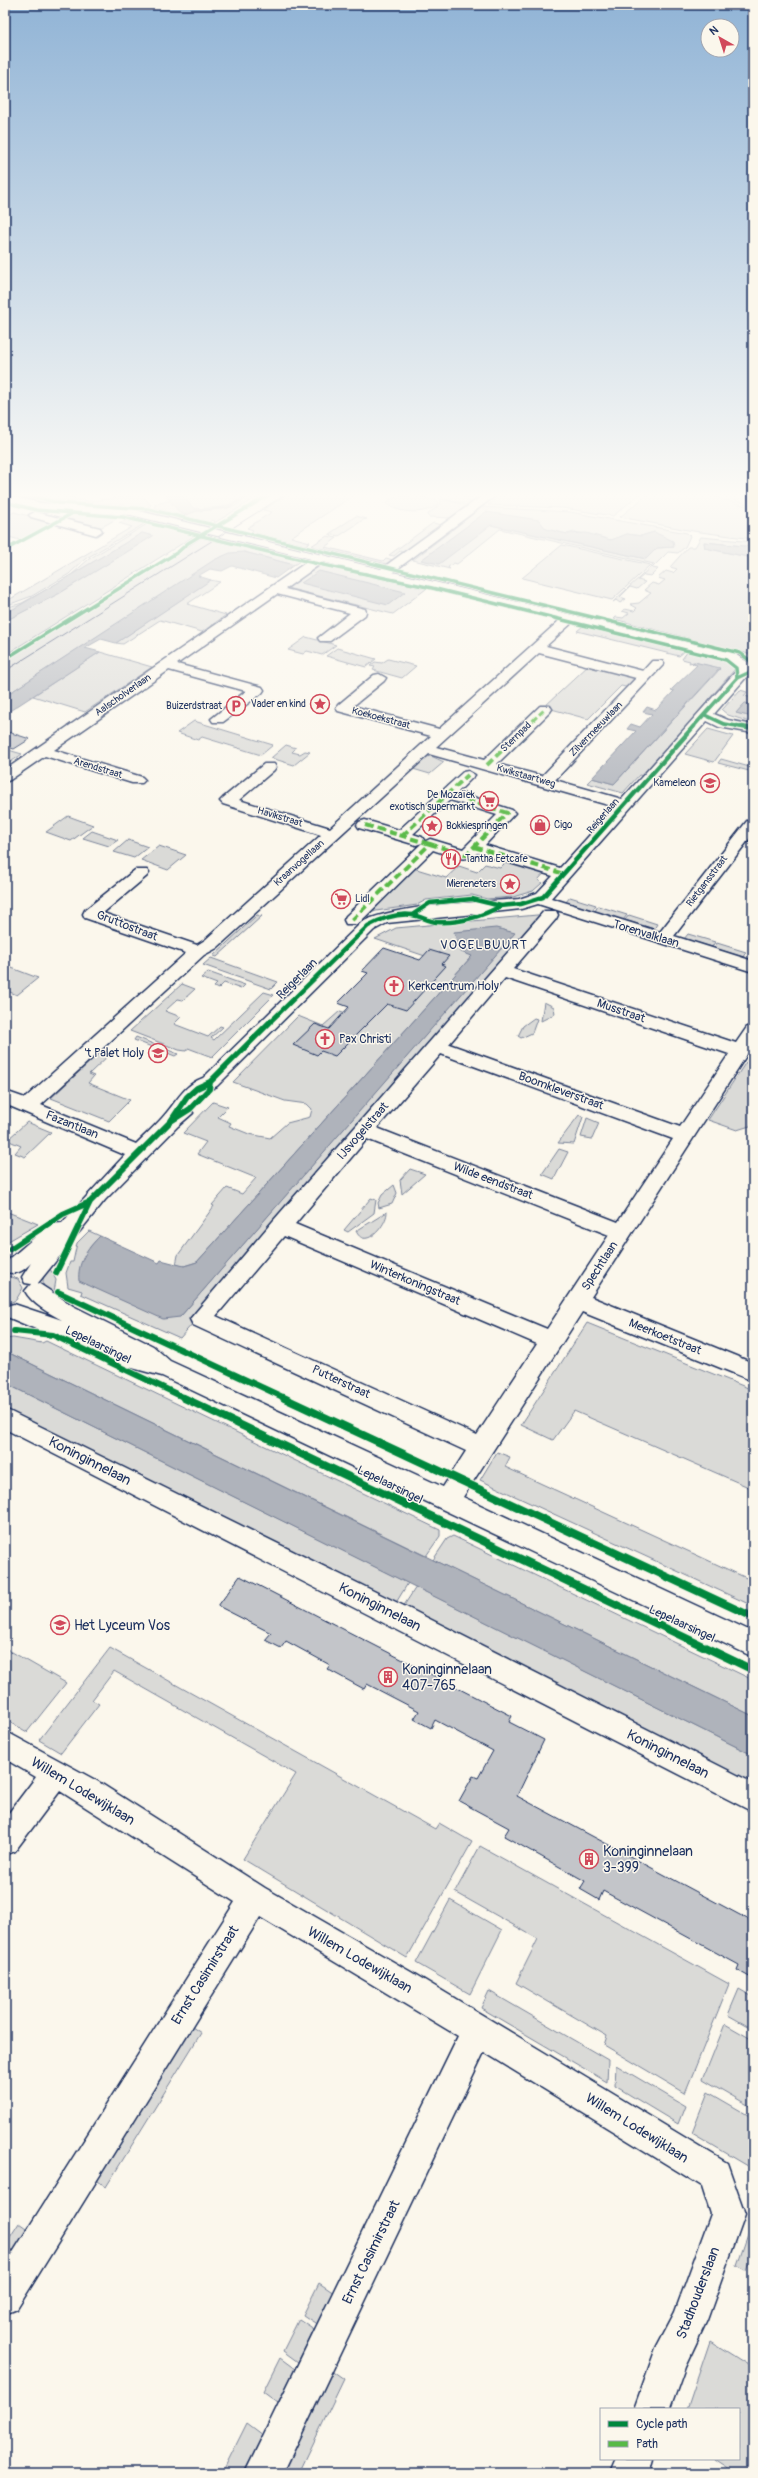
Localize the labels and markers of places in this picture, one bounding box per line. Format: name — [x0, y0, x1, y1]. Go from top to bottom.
place icon: Vader en kind — [309, 693, 331, 715]
parking icon: Buizerdstraat — [225, 695, 247, 717]
place label: Vader en kind — [251, 698, 306, 710]
place label: Buizerdstraat — [166, 700, 223, 712]
school or university icon: Kameleon — [699, 772, 721, 794]
place label: Kameleon — [653, 777, 696, 789]
place label: De Mozaïek exotisch supermarkt — [390, 789, 476, 813]
supermarket icon: De Mozaïek exotisch supermarkt — [478, 790, 500, 812]
shop icon: Cigo — [529, 814, 551, 836]
place icon: Bokkiespringen — [421, 815, 443, 837]
place label: Cigo — [554, 819, 573, 831]
place label: Bokkiespringen — [446, 820, 508, 832]
restaurant icon: Tantha Eetcafe — [440, 848, 462, 870]
place label: Tantha Eetcafe — [465, 853, 528, 865]
place icon: Miereneters — [499, 873, 521, 895]
place label: Miereneters — [446, 878, 497, 890]
supermarket icon: Lidl — [330, 888, 352, 910]
place label: Lidl — [355, 893, 370, 905]
church icon: Kerkcentrum Holy — [383, 975, 405, 997]
place label: Kerkcentrum Holy — [408, 979, 499, 994]
church icon: Pax Christi — [314, 1028, 336, 1050]
place label: Pax Christi — [339, 1032, 391, 1047]
school or university icon: 't Palet Holy — [147, 1042, 169, 1064]
place label: 't Palet Holy — [84, 1046, 144, 1061]
school or university icon: Het Lyceum Vos — [49, 1614, 71, 1636]
place label: Het Lyceum Vos — [74, 1617, 171, 1634]
place label: Koninginnelaan 407-765 — [402, 1661, 492, 1694]
building icon: Koninginnelaan 407-765 — [377, 1666, 399, 1688]
place label: Koninginnelaan 3-399 — [603, 1843, 693, 1876]
building icon: Koninginnelaan 3-399 — [578, 1848, 600, 1870]

